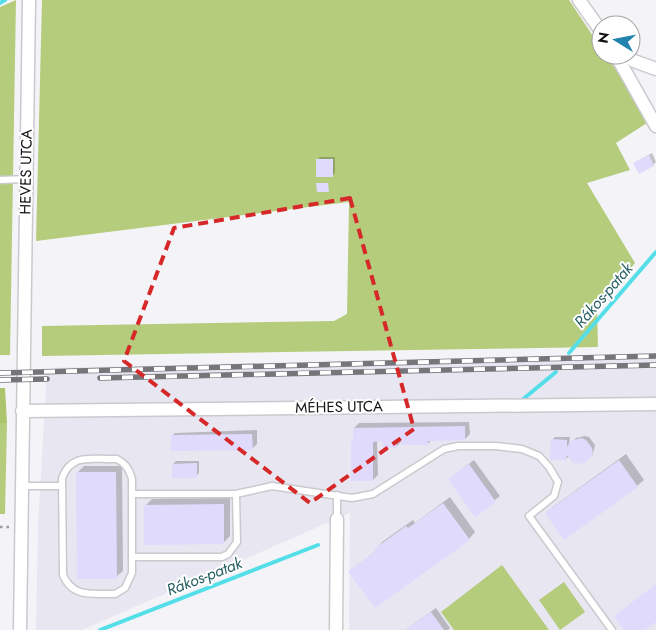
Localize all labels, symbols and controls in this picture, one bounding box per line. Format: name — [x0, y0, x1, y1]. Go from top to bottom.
north arrow — [591, 15, 641, 65]
text: N — [592, 31, 614, 45]
street label: HEVES UTCA — [14, 129, 38, 215]
water label: Rákos-patak — [569, 257, 639, 333]
street label: MÉHES UTCA — [295, 395, 383, 419]
water label: Rákos-patak — [163, 551, 246, 601]

